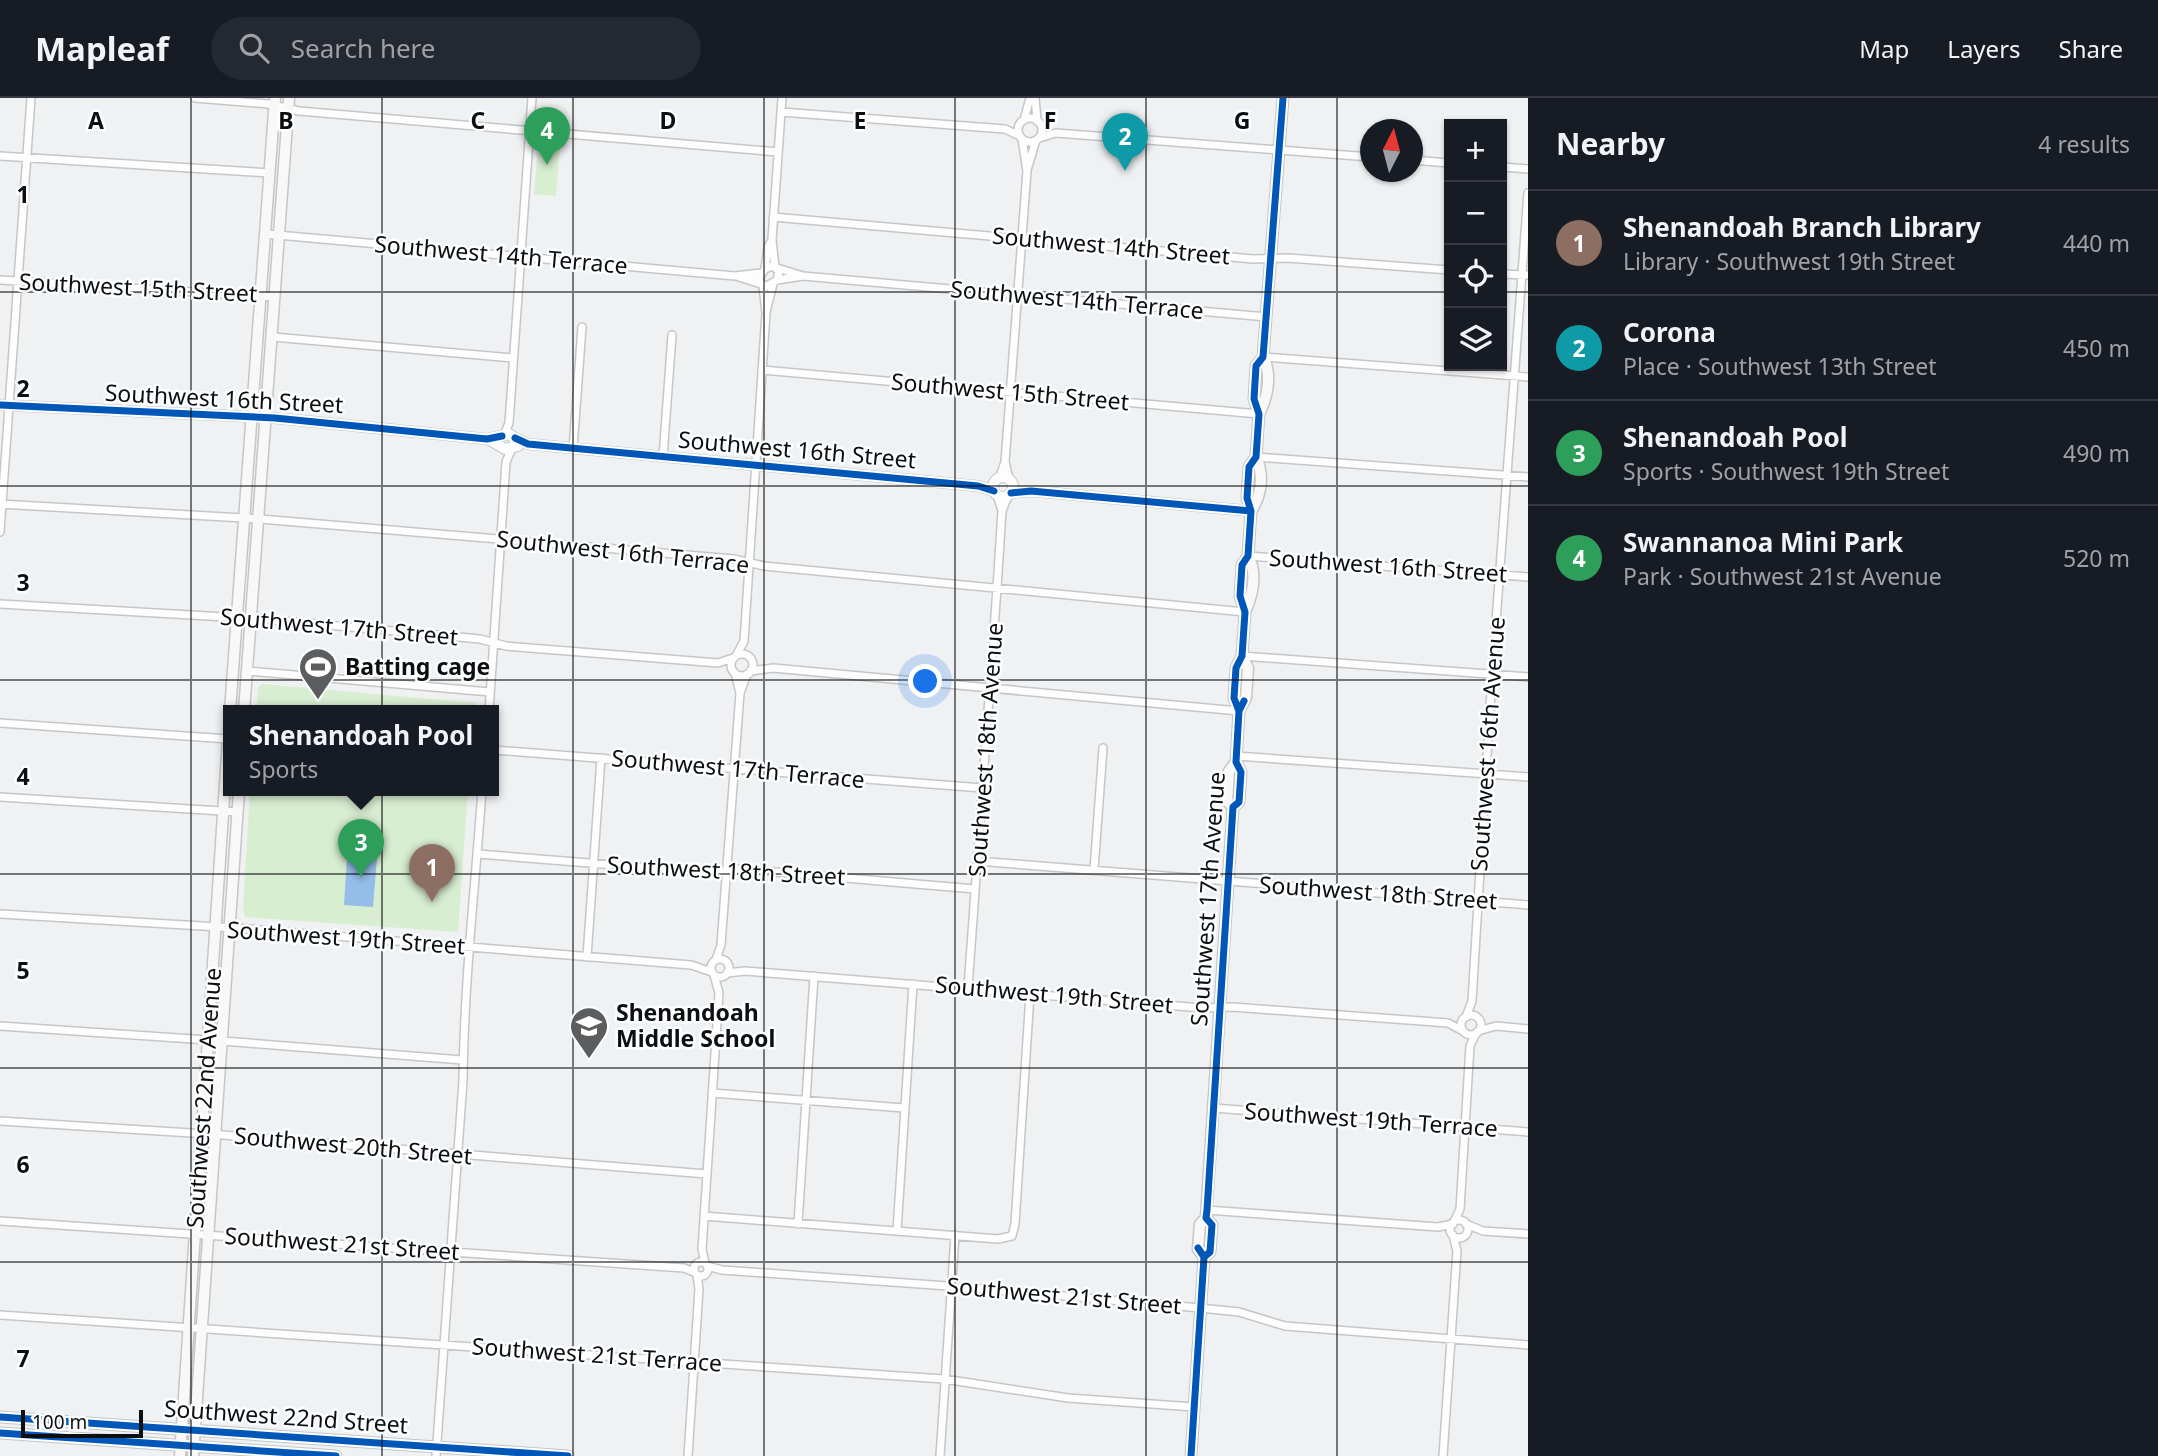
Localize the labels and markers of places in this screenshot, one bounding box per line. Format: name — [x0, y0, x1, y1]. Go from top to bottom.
pin: 4 — [524, 107, 570, 165]
pin: 2 — [1102, 113, 1148, 171]
sports icon: Batting cage — [297, 646, 339, 701]
place label: Batting cage — [345, 650, 490, 682]
pin: 3 — [338, 819, 384, 877]
pin: 1 — [409, 844, 455, 902]
place label: Shenandoah Middle School — [616, 996, 775, 1054]
school or university icon: Shenandoah Middle School — [568, 1005, 610, 1060]

